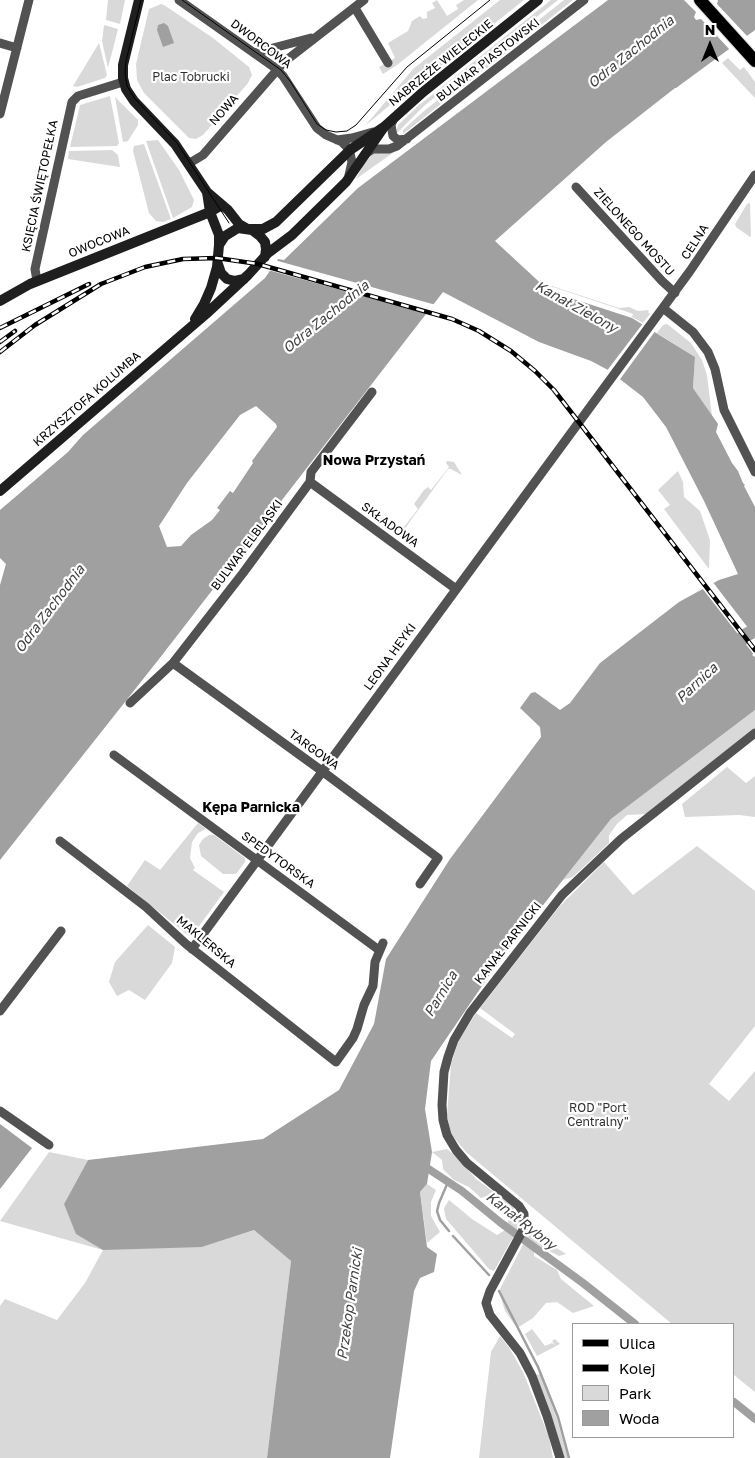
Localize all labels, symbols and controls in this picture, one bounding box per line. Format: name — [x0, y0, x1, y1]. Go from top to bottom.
water label: Odra Zachodnia — [585, 12, 677, 92]
street label: BULWAR PIASTOWSKI — [433, 15, 543, 105]
street label: DWORCOWA — [228, 16, 294, 72]
street label: NABRZEŻE WIELECKIE — [386, 17, 496, 109]
north arrow — [685, 20, 735, 70]
text: N — [705, 21, 715, 38]
park label: Plac Tobrucki — [152, 70, 230, 84]
street label: NOWA — [207, 91, 241, 129]
street label: KSIĘCIA ŚWIĘTOPEŁKA — [19, 119, 61, 253]
street label: ZIELONEGO MOSTU — [591, 185, 677, 279]
street label: CELNA — [678, 222, 712, 262]
street label: OWOCOWA — [66, 223, 132, 261]
water label: Odra Zachodnia — [280, 277, 372, 357]
water label: Kanał Zielony — [532, 277, 620, 337]
street label: KRZYSZTOFA KOLUMBA — [30, 348, 144, 450]
district label: Nowa Przystań — [323, 453, 425, 469]
street label: BULWAR ELBLĄSKI — [208, 497, 286, 593]
street label: SKŁADOWA — [359, 499, 421, 551]
water label: Odra Zachodnia — [12, 562, 88, 656]
street label: LEONA HEYKI — [361, 621, 419, 693]
water label: Parnica — [673, 660, 721, 706]
street label: TARGOWA — [286, 727, 342, 773]
district label: Kępa Parnicka — [202, 800, 300, 816]
street label: SPEDYTORSKA — [238, 828, 318, 892]
street label: KANAŁ PARNICKI — [472, 899, 544, 987]
street label: MAKLERSKA — [173, 913, 239, 971]
water label: Parnica — [421, 968, 461, 1020]
park label: ROD "Port Centralny" — [567, 1101, 629, 1129]
water label: Kanał Rybny — [483, 1188, 559, 1254]
water label: Przekop Parnicki — [334, 1247, 366, 1361]
legend — [572, 1323, 735, 1438]
text: Ulica — [619, 1334, 655, 1352]
text: Kolej — [619, 1359, 655, 1377]
text: Park — [619, 1384, 651, 1402]
text: Woda — [619, 1409, 660, 1427]

